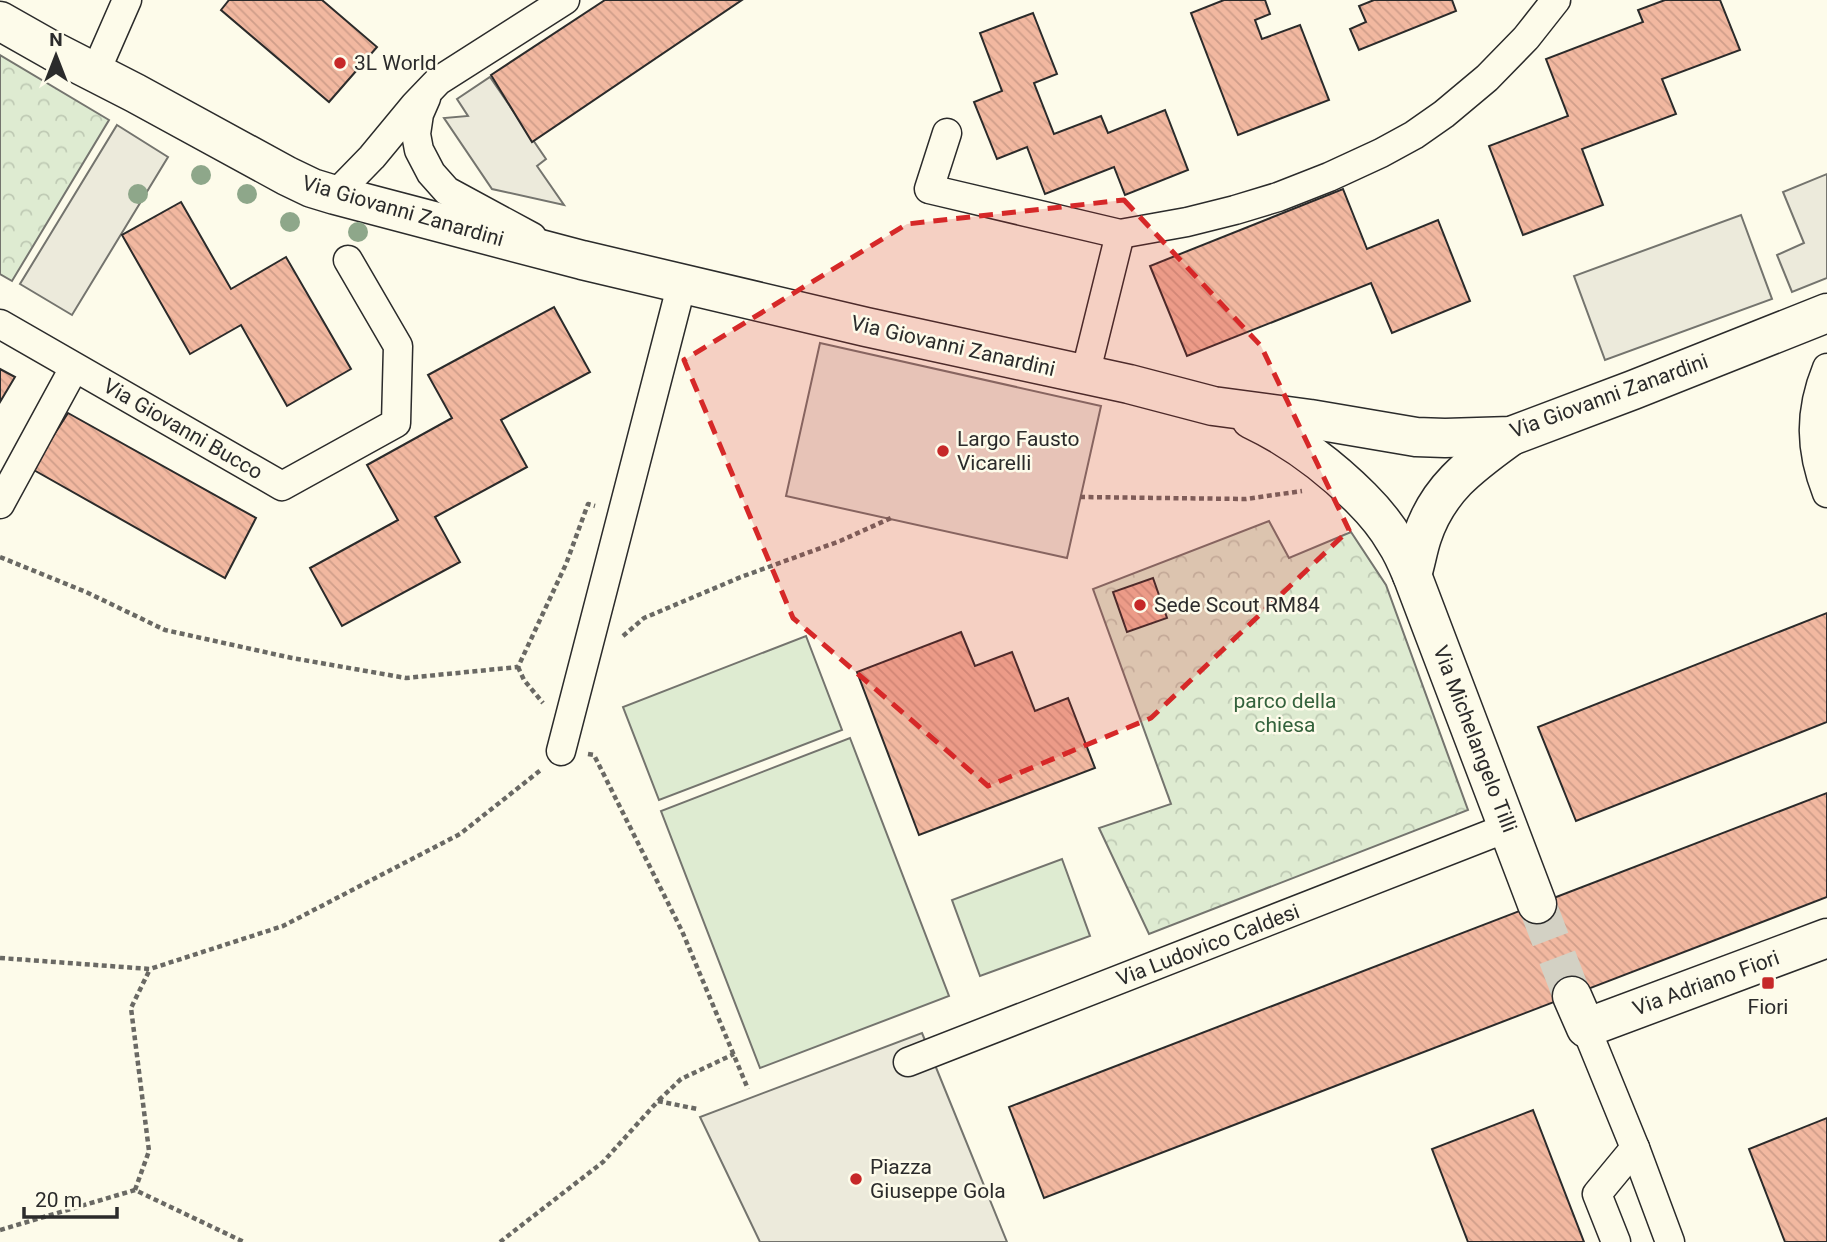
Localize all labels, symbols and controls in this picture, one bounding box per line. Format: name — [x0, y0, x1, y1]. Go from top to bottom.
north arrow — [21, 21, 91, 91]
text: N — [49, 28, 63, 51]
place label: 3L World — [354, 51, 437, 75]
marker: 3L World — [332, 55, 348, 71]
street label: Via Giovanni Zanardini — [299, 171, 507, 251]
street label: Via Giovanni Zanardini — [849, 311, 1057, 381]
street label: Via Giovanni Zanardini — [1507, 349, 1711, 443]
street label: Via Giovanni Bucco — [99, 374, 267, 484]
place label: Largo Fausto Vicarelli — [957, 427, 1079, 475]
marker: Largo Fausto Vicarelli — [935, 443, 951, 459]
place label: Sede Scout RM84 — [1154, 593, 1320, 617]
marker: Sede Scout RM84 — [1132, 597, 1148, 613]
street label: Via Michelangelo Tilli — [1428, 642, 1522, 836]
park label: parco della chiesa — [1234, 689, 1336, 737]
street label: Via Ludovico Caldesi — [1113, 899, 1303, 991]
street label: Via Adriano Fiori — [1629, 945, 1783, 1021]
marker: Fiori — [1760, 975, 1776, 991]
place label: Fiori — [1748, 994, 1788, 1020]
place label: Piazza Giuseppe Gola — [870, 1155, 1006, 1203]
marker: Piazza Giuseppe Gola — [848, 1171, 864, 1187]
scale bar — [24, 1176, 117, 1220]
text: 20 m — [35, 1188, 82, 1212]

